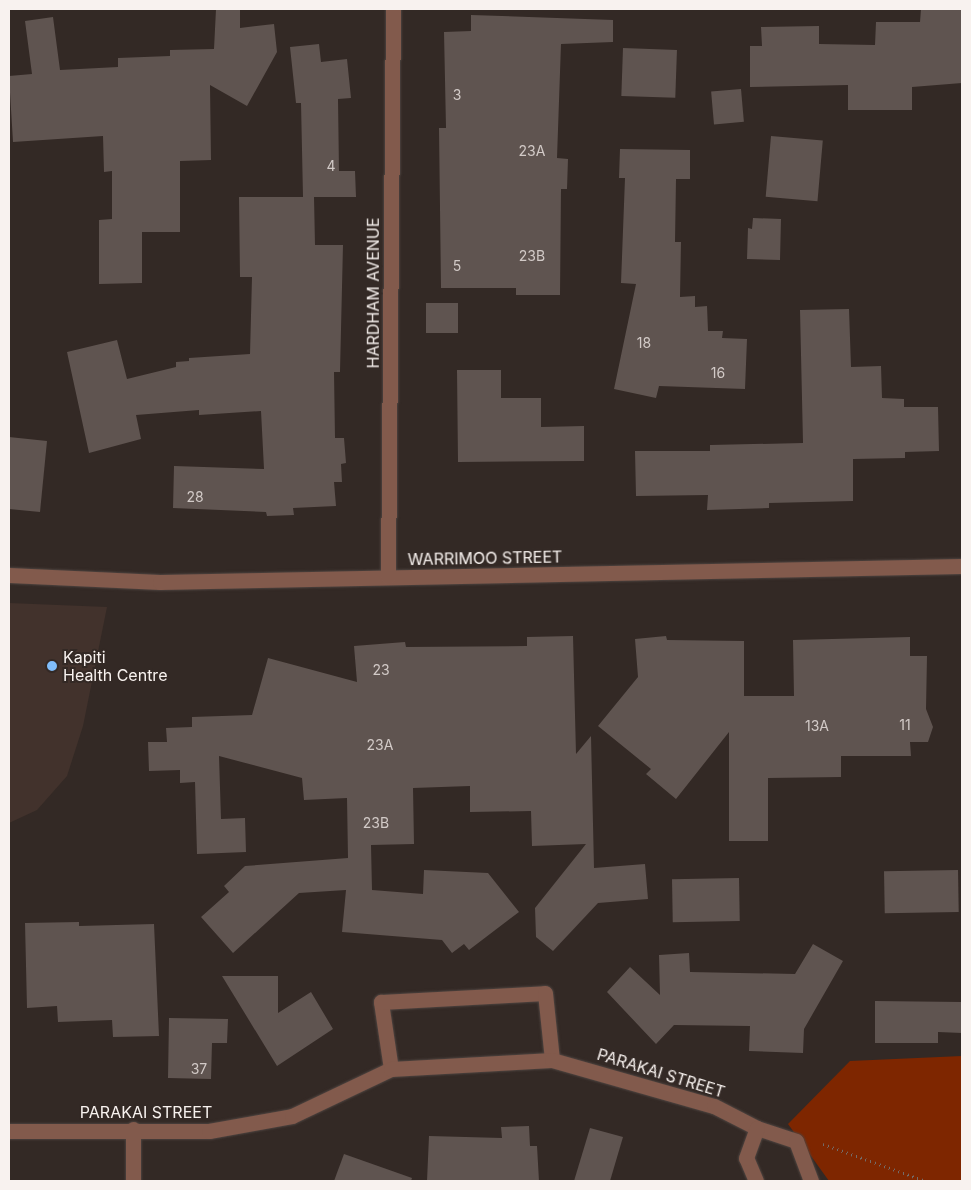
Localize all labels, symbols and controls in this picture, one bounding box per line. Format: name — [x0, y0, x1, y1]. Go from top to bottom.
house number: 3 — [453, 87, 461, 103]
house number: 23A — [519, 143, 545, 159]
house number: 4 — [326, 158, 336, 174]
street label: HARDHAM AVENUE — [363, 218, 383, 368]
house number: 23B — [519, 248, 545, 264]
house number: 5 — [453, 258, 461, 274]
house number: 18 — [637, 335, 651, 351]
house number: 16 — [711, 365, 725, 381]
house number: 28 — [186, 489, 204, 505]
street label: WARRIMOO STREET — [408, 547, 562, 569]
place label: Kapiti Health Centre — [63, 647, 167, 685]
marker: Kapiti Health Centre — [45, 659, 59, 673]
house number: 23 — [372, 662, 390, 678]
house number: 11 — [899, 717, 911, 733]
house number: 13A — [805, 718, 829, 734]
house number: 23A — [367, 737, 393, 753]
house number: 23B — [363, 815, 389, 831]
street label: PARAKAI STREET — [595, 1044, 727, 1102]
house number: 37 — [191, 1061, 207, 1077]
street label: PARAKAI STREET — [80, 1102, 212, 1122]

